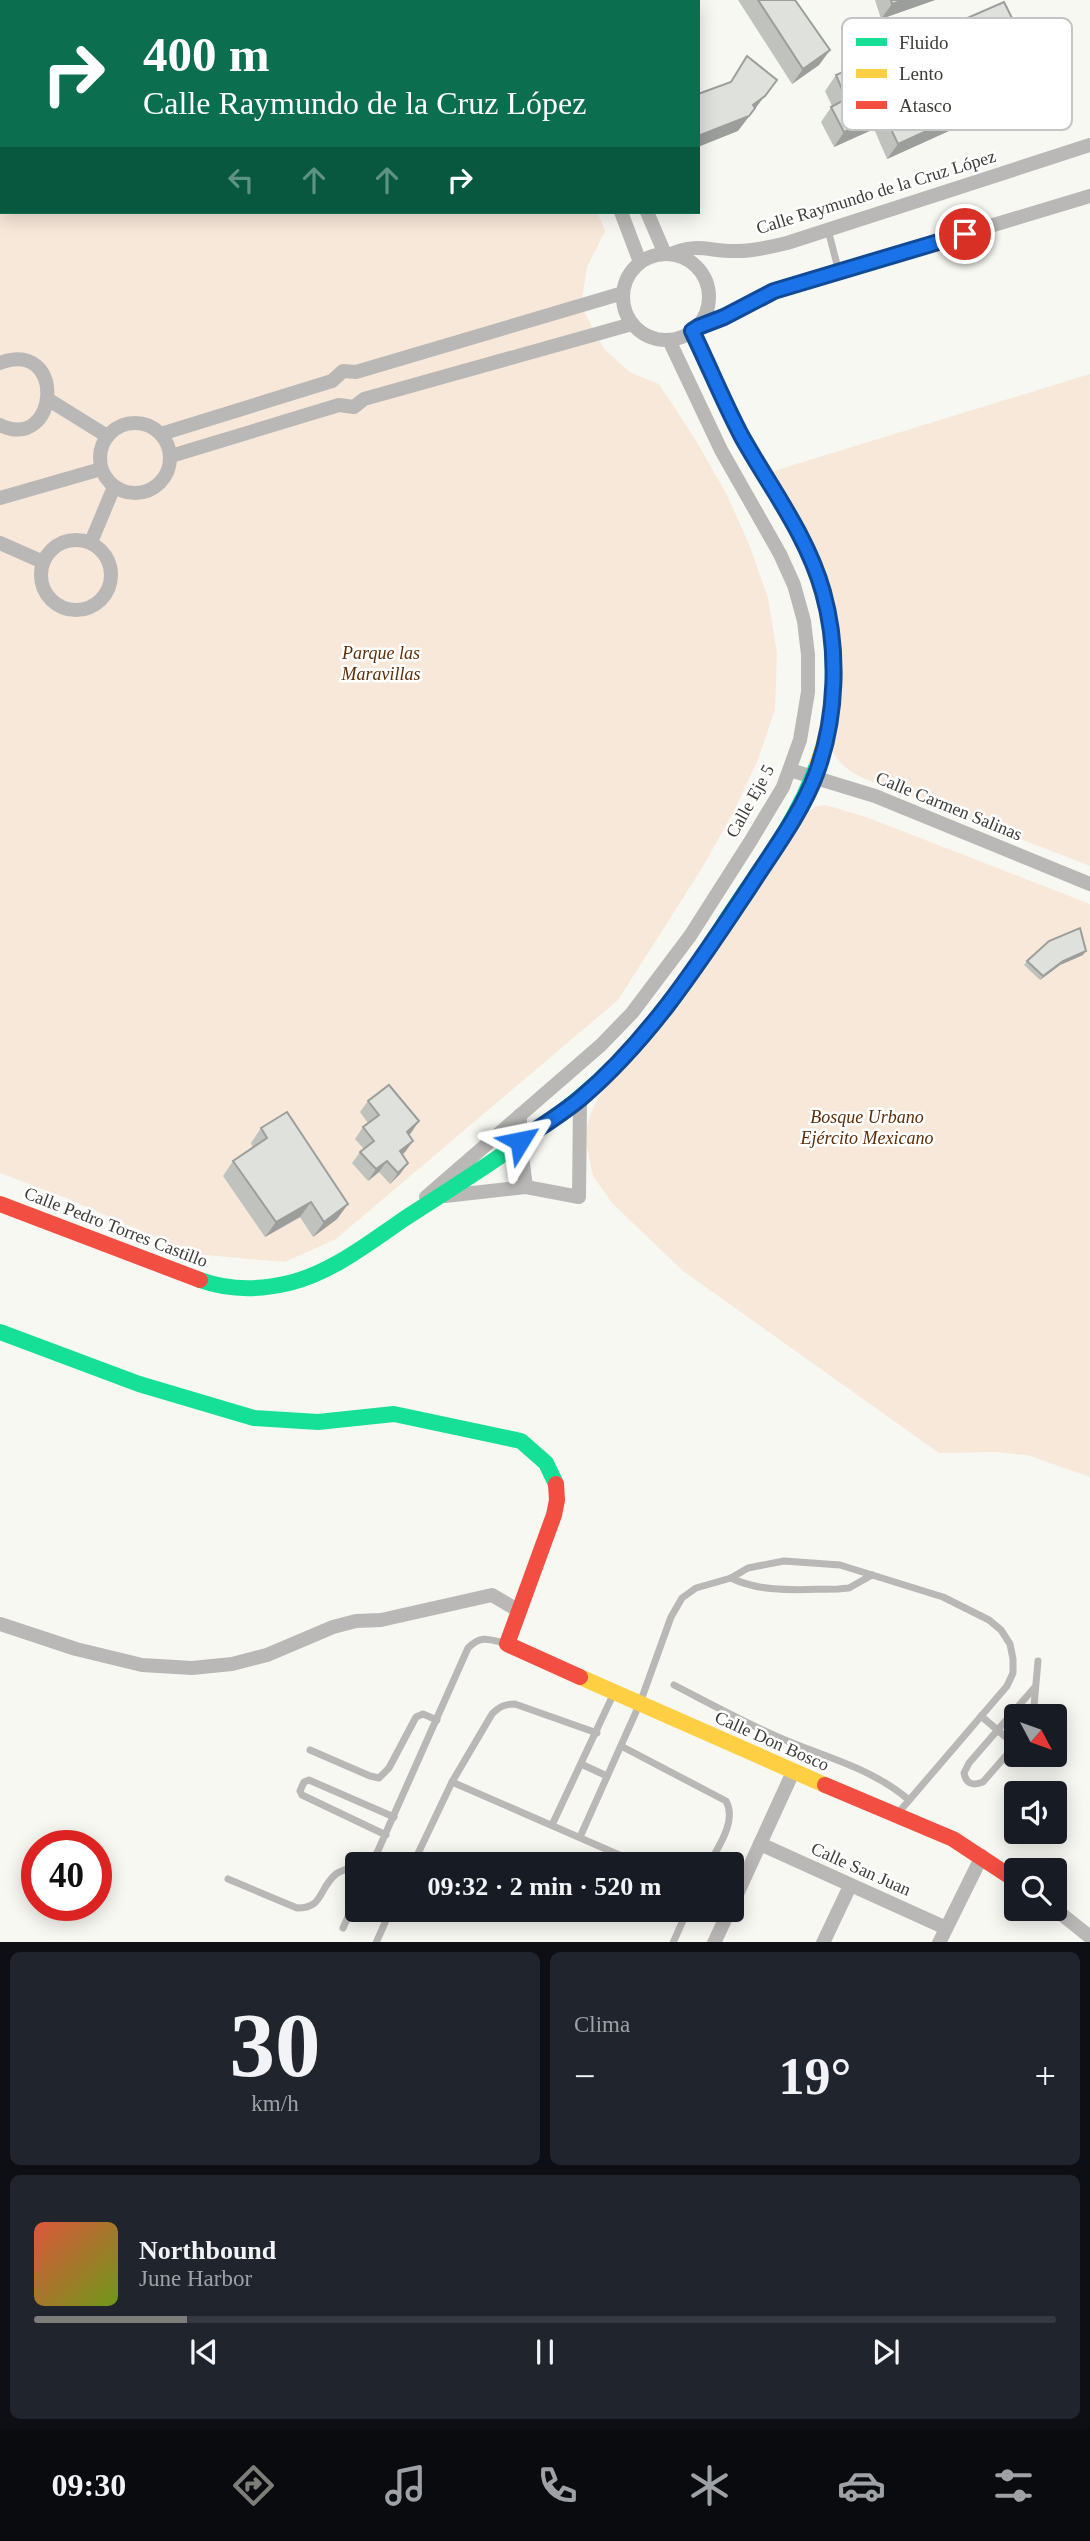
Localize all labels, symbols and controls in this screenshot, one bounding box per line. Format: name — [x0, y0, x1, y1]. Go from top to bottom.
legend — [842, 18, 1072, 130]
text: 400 m — [143, 27, 270, 82]
icon: right — [28, 28, 119, 119]
text: Fluido — [899, 32, 949, 53]
text: Lento — [899, 63, 943, 84]
text: Calle Raymundo de la Cruz López — [143, 85, 586, 121]
text: Atasco — [899, 95, 952, 116]
street label: Calle Raymundo de la Cruz López — [754, 146, 998, 238]
icon: left — [222, 161, 260, 199]
icon: ahead — [295, 161, 333, 199]
icon: ahead — [368, 161, 406, 199]
icon: right — [441, 161, 479, 199]
pin — [935, 204, 995, 264]
icon: arrive — [946, 215, 984, 253]
park label: Parque las Maravillas — [341, 643, 421, 684]
street label: Calle Eje 5 — [722, 761, 778, 841]
street label: Calle Carmen Salinas — [873, 768, 1025, 844]
position arrow — [483, 1104, 557, 1178]
park label: Bosque Urbano Ejército Mexicano — [800, 1107, 933, 1148]
street label: Calle Pedro Torres Castillo — [21, 1183, 211, 1271]
north arrow — [1004, 1704, 1068, 1768]
map controls — [1004, 1704, 1067, 1921]
street label: Calle Don Bosco — [712, 1707, 832, 1775]
button: sound — [1004, 1781, 1067, 1844]
speed limit sign: 40 — [21, 1830, 112, 1921]
street label: Calle San Juan — [808, 1838, 914, 1900]
button: search — [1004, 1858, 1067, 1921]
text: 09:32 · 2 min · 520 m — [428, 1872, 662, 1901]
text: 30 — [230, 1995, 321, 2096]
text: Clima — [574, 2012, 630, 2037]
text: 19° — [779, 2048, 851, 2105]
text: − — [574, 2055, 595, 2097]
text: + — [1035, 2055, 1056, 2097]
text: km/h — [251, 2091, 299, 2116]
text: Northbound — [139, 2236, 276, 2265]
text: June Harbor — [139, 2266, 252, 2291]
icon: previous — [185, 2333, 223, 2371]
icon: pause — [526, 2333, 564, 2371]
icon: next — [867, 2333, 905, 2371]
icon: directions — [229, 2461, 278, 2510]
icon: music — [381, 2461, 430, 2510]
icon: phone — [533, 2461, 582, 2510]
icon: climate — [685, 2461, 734, 2510]
icon: car — [837, 2461, 886, 2510]
icon: filters — [989, 2461, 1038, 2510]
text: 09:30 — [52, 2467, 126, 2503]

